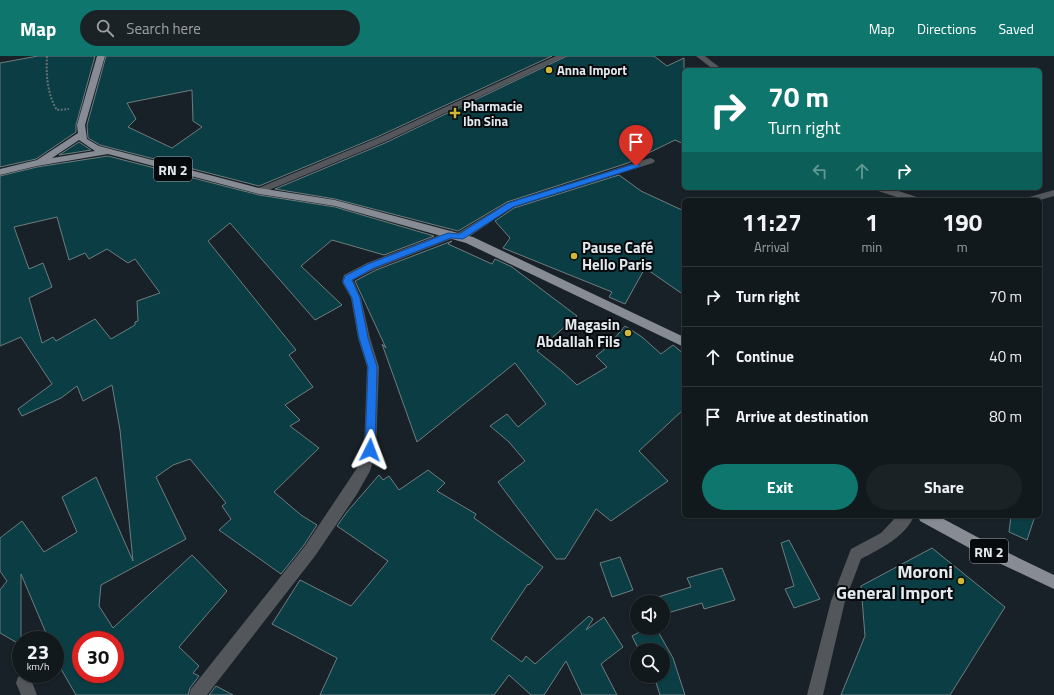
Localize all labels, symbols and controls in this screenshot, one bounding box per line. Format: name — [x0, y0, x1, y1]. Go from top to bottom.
search box — [80, 10, 360, 46]
text: Map — [20, 14, 56, 43]
icon: search — [94, 17, 116, 39]
text: Search here — [126, 17, 201, 40]
text: Map — [869, 18, 895, 39]
text: Directions — [917, 18, 976, 39]
text: Saved — [998, 18, 1034, 39]
place label: Anna Import — [557, 60, 627, 80]
marker: Anna Import — [544, 65, 554, 75]
text: 70 m — [768, 75, 829, 118]
icon: right — [702, 84, 754, 136]
place label: Pharmacie Ibn Sina — [463, 96, 523, 131]
marker: Pharmacie Ibn Sina — [450, 108, 460, 118]
text: Turn right — [768, 114, 841, 141]
pin — [619, 125, 653, 166]
icon: arrive — [625, 131, 647, 153]
road number: RN 2 — [154, 157, 192, 181]
icon: left — [809, 160, 831, 182]
icon: ahead — [851, 160, 873, 182]
icon: right — [893, 160, 915, 182]
text: 11:27 — [742, 204, 802, 240]
text: 1 — [865, 204, 879, 240]
text: 190 — [942, 204, 982, 240]
place label: Pause Café Hello Paris — [582, 236, 654, 276]
text: Arrival — [754, 237, 789, 257]
text: min — [861, 237, 882, 257]
text: m — [957, 237, 968, 257]
marker: Pause Café Hello Paris — [569, 251, 579, 261]
text: Turn right — [736, 285, 800, 308]
text: 70 m — [989, 285, 1022, 308]
icon: right — [702, 286, 724, 308]
place label: Magasin Abdallah Fils — [537, 313, 620, 353]
marker: Magasin Abdallah Fils — [623, 328, 633, 338]
text: Continue — [736, 345, 794, 368]
text: 40 m — [989, 345, 1022, 368]
icon: ahead — [702, 346, 724, 368]
text: Arrive at destination — [736, 405, 869, 428]
text: 80 m — [989, 405, 1022, 428]
icon: arrive — [702, 406, 724, 428]
position arrow — [349, 429, 391, 471]
button: Exit — [702, 464, 858, 510]
button: Share — [866, 464, 1022, 510]
road number: RN 2 — [970, 539, 1008, 563]
place label: Moroni General Import — [836, 558, 953, 606]
marker: Moroni General Import — [956, 576, 966, 586]
map controls — [630, 595, 670, 683]
button: sound — [630, 595, 670, 635]
speed limit sign: 30 — [72, 631, 124, 683]
text: 23 — [27, 636, 49, 667]
button: search — [630, 643, 670, 683]
text: km/h — [27, 659, 49, 674]

